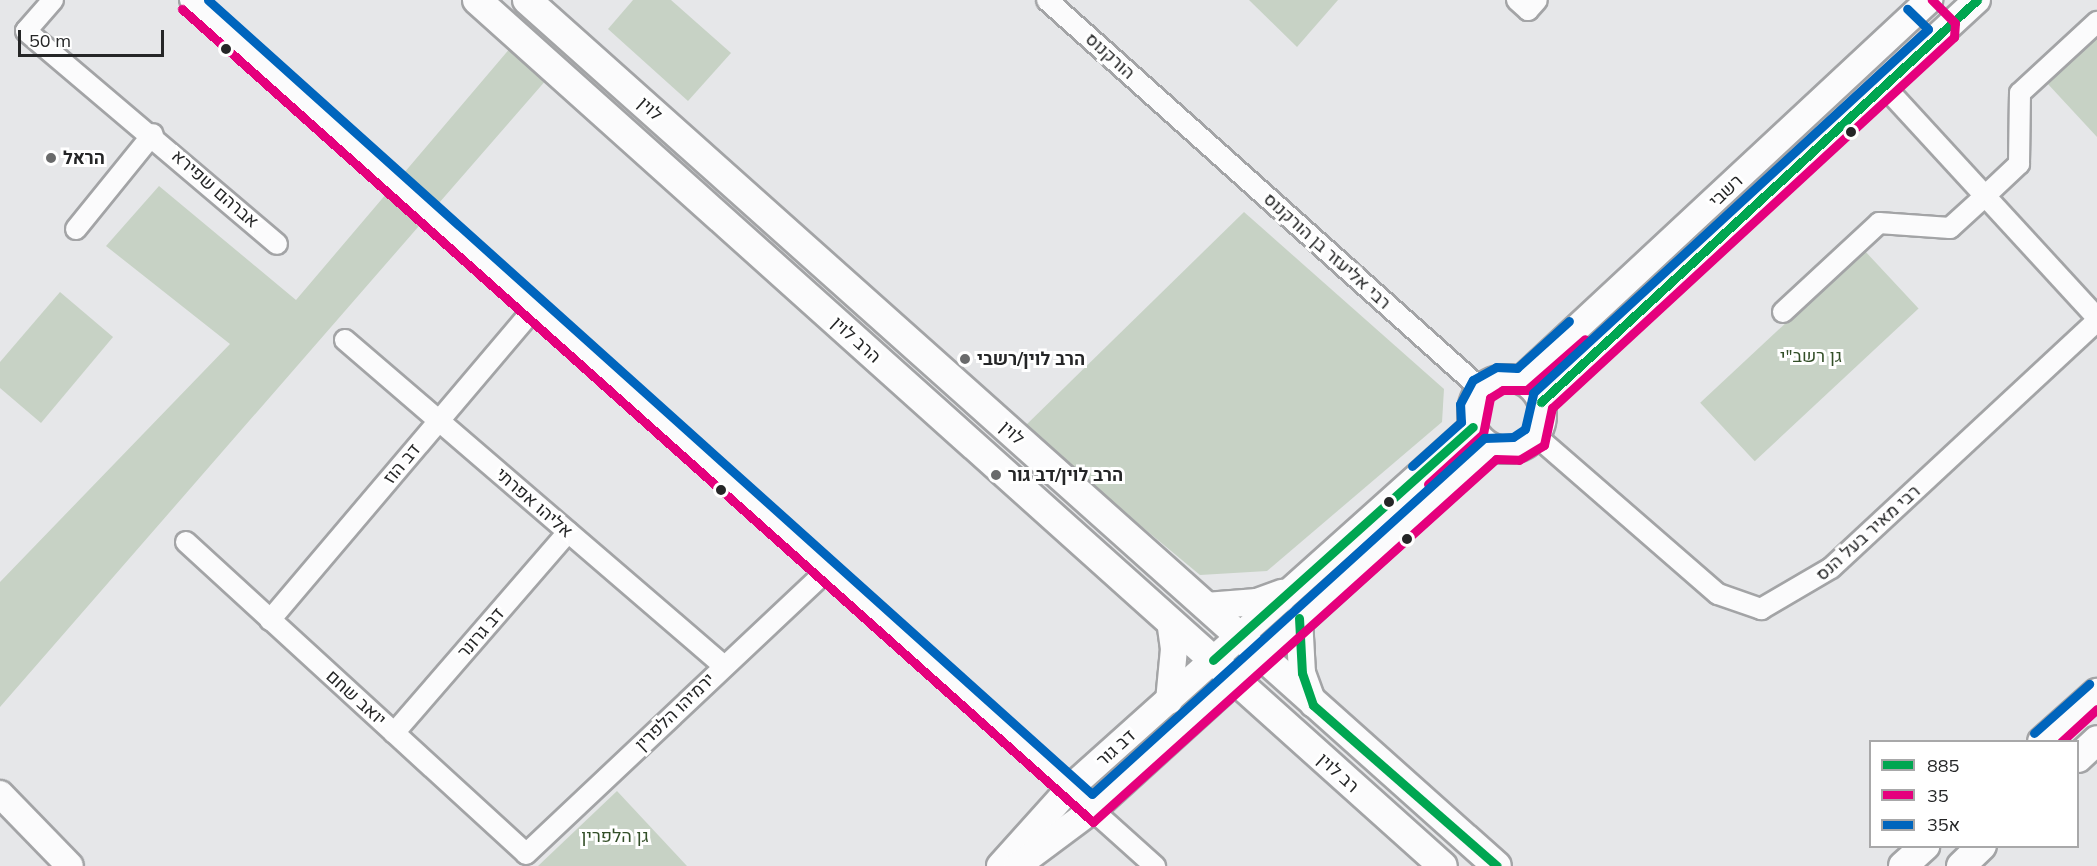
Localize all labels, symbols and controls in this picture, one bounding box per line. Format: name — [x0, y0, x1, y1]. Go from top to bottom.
scale bar — [21, 18, 166, 56]
street label: הורקנוס — [1081, 28, 1139, 84]
text: 50 m — [29, 29, 71, 52]
unlabelled marker — [220, 43, 232, 55]
street label: לוין — [633, 93, 667, 125]
unlabelled marker — [1845, 126, 1857, 138]
street label: אברהם שפירא — [167, 145, 263, 233]
place label: הראל — [63, 147, 105, 169]
marker: הראל — [44, 151, 58, 165]
street label: רשבי — [1705, 170, 1747, 212]
street label: רבי אליעזר בן הורקנוס — [1259, 188, 1395, 314]
street label: הרב לוין — [827, 312, 885, 368]
park label: גן רשב"י — [1780, 345, 1842, 367]
place label: הרב לוין/רשבי — [977, 348, 1085, 370]
marker: הרב לוין/רשבי — [958, 352, 972, 366]
street label: לוין — [995, 417, 1029, 449]
street label: דב הוז — [379, 440, 425, 488]
street label: אליהו אפרתי — [491, 464, 577, 542]
place label: הרב לוין/דב גור — [1008, 464, 1123, 486]
marker: הרב לוין/דב גור — [989, 468, 1003, 482]
street label: רבי מאיר בעל הנס — [1811, 481, 1925, 585]
unlabelled marker — [715, 484, 727, 496]
unlabelled marker — [1383, 496, 1395, 508]
unlabelled marker — [1401, 533, 1413, 545]
street label: דב גרונר — [453, 603, 509, 663]
street label: יואב שחם — [322, 666, 390, 730]
street label: ירמיהו הלפרין — [631, 669, 719, 755]
street label: דב גור — [1092, 725, 1140, 771]
legend — [1869, 740, 2079, 848]
street label: רב לוין — [1313, 749, 1363, 797]
text: 885 — [1927, 754, 1959, 777]
text: 35 — [1927, 784, 1949, 807]
text: 35א — [1927, 813, 1960, 836]
park label: גן הלפרין — [581, 825, 649, 847]

